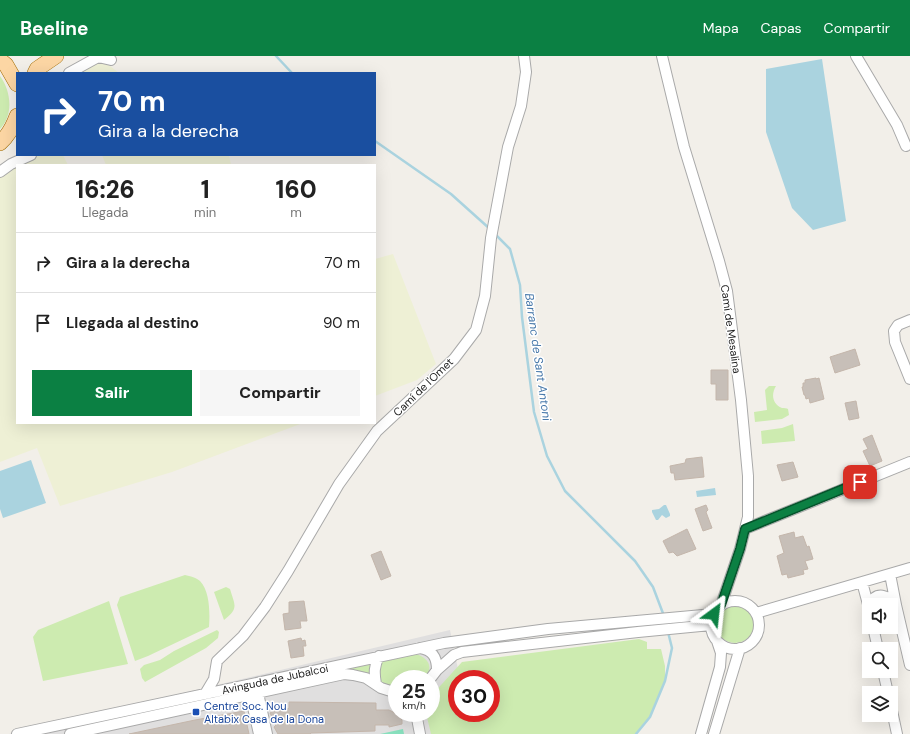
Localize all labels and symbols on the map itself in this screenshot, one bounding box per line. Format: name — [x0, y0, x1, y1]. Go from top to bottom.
street label: Camí de Mesalina — [718, 284, 744, 374]
water label: Barranc de Sant Antoni — [521, 292, 555, 423]
street label: Camí de l'Omet — [390, 355, 456, 419]
pin — [843, 465, 877, 499]
position arrow — [693, 593, 735, 635]
street label: Avinguda de Jubalcoi — [221, 661, 329, 697]
speed limit sign: 30 — [448, 670, 500, 722]
place label: Centre Soc. Nou Altabix Casa de la Dona — [204, 699, 324, 726]
marker: Centre Soc. Nou Altabix Casa de la Dona — [191, 707, 201, 717]

